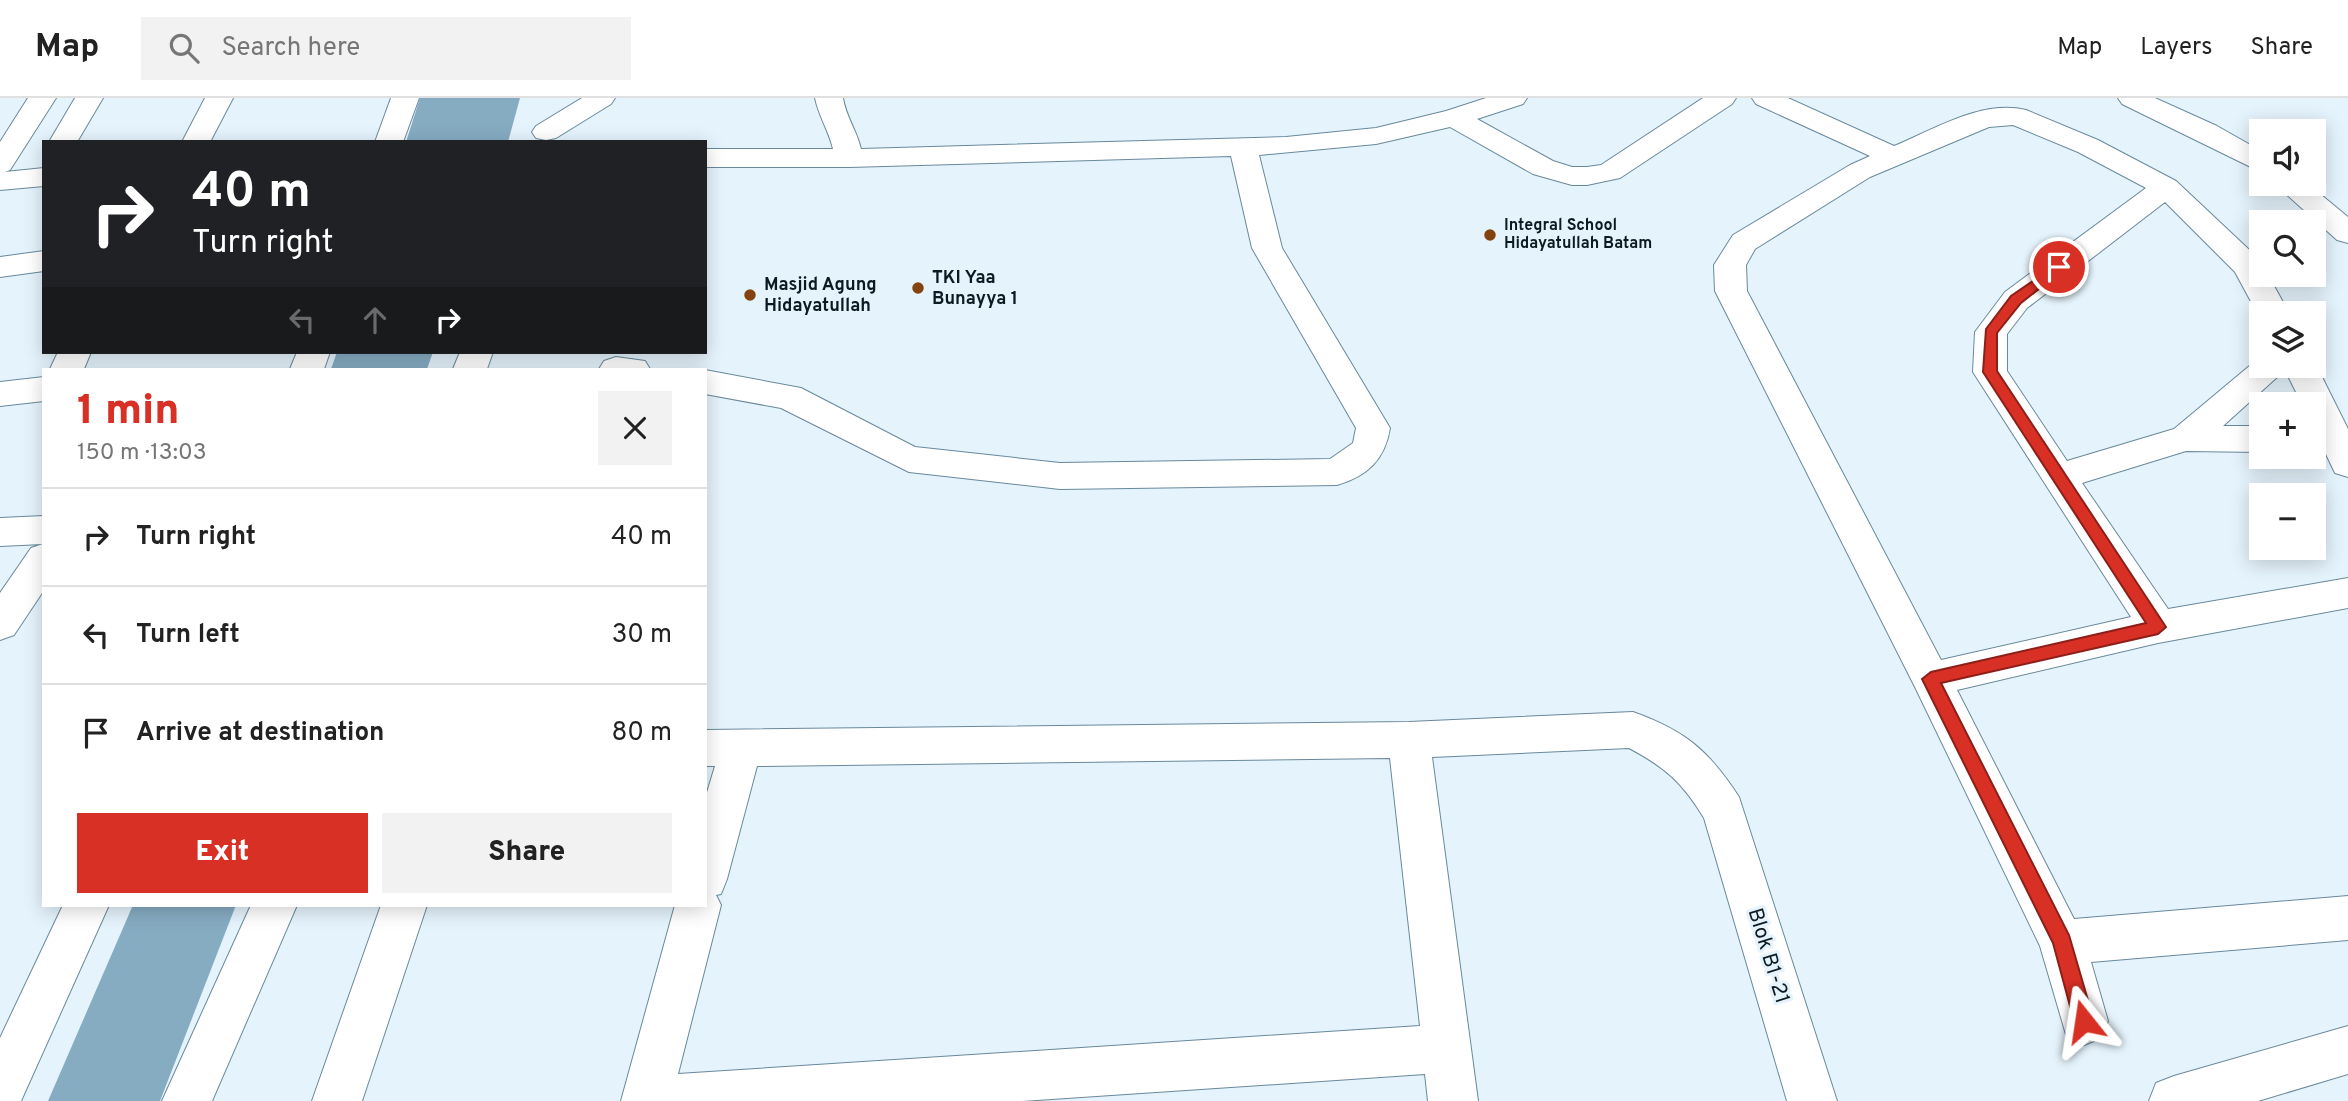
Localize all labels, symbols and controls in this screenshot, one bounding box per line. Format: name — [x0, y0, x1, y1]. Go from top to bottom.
search box — [141, 17, 631, 80]
text: Map — [35, 27, 99, 69]
icon: search — [165, 29, 203, 67]
text: Search here — [221, 32, 360, 65]
text: Map — [2057, 33, 2102, 63]
text: Layers — [2140, 33, 2212, 63]
text: Share — [2250, 33, 2313, 63]
map controls — [2249, 119, 2326, 560]
button: sound — [2249, 119, 2326, 196]
text: 40 m — [192, 163, 311, 225]
icon: right — [77, 168, 168, 259]
button: search — [2249, 210, 2326, 287]
place label: Integral School Hidayatullah Batam — [1504, 216, 1652, 254]
text: Turn right — [192, 224, 334, 264]
marker: Integral School Hidayatullah Batam — [1482, 227, 1498, 243]
pin — [2029, 237, 2089, 297]
icon: arrive — [2040, 248, 2078, 286]
place label: TKI Yaa Bunayya 1 — [932, 267, 1018, 311]
place label: Masjid Agung Hidayatullah — [764, 274, 877, 318]
marker: TKI Yaa Bunayya 1 — [910, 280, 926, 296]
marker: Masjid Agung Hidayatullah — [742, 287, 758, 303]
icon: left — [283, 301, 321, 339]
icon: ahead — [356, 301, 394, 339]
icon: right — [429, 301, 467, 339]
button: layers — [2249, 301, 2326, 378]
text: 1 min — [77, 386, 180, 439]
button: close — [598, 391, 672, 465]
button: + — [2249, 392, 2326, 469]
text: 150 m · 13:03 — [77, 439, 207, 468]
button: − — [2249, 483, 2326, 560]
icon: right — [77, 518, 115, 556]
text: Turn right — [136, 521, 256, 554]
text: 40 m — [611, 521, 672, 554]
icon: left — [77, 616, 115, 654]
text: Turn left — [136, 619, 240, 652]
text: 30 m — [612, 619, 672, 652]
icon: arrive — [77, 714, 115, 752]
text: Arrive at destination — [136, 717, 384, 750]
text: 80 m — [612, 717, 672, 750]
button: Exit — [77, 813, 368, 893]
button: Share — [382, 813, 672, 893]
street label: Blok B1-21 — [1741, 905, 1795, 1007]
position arrow — [2047, 984, 2121, 1058]

